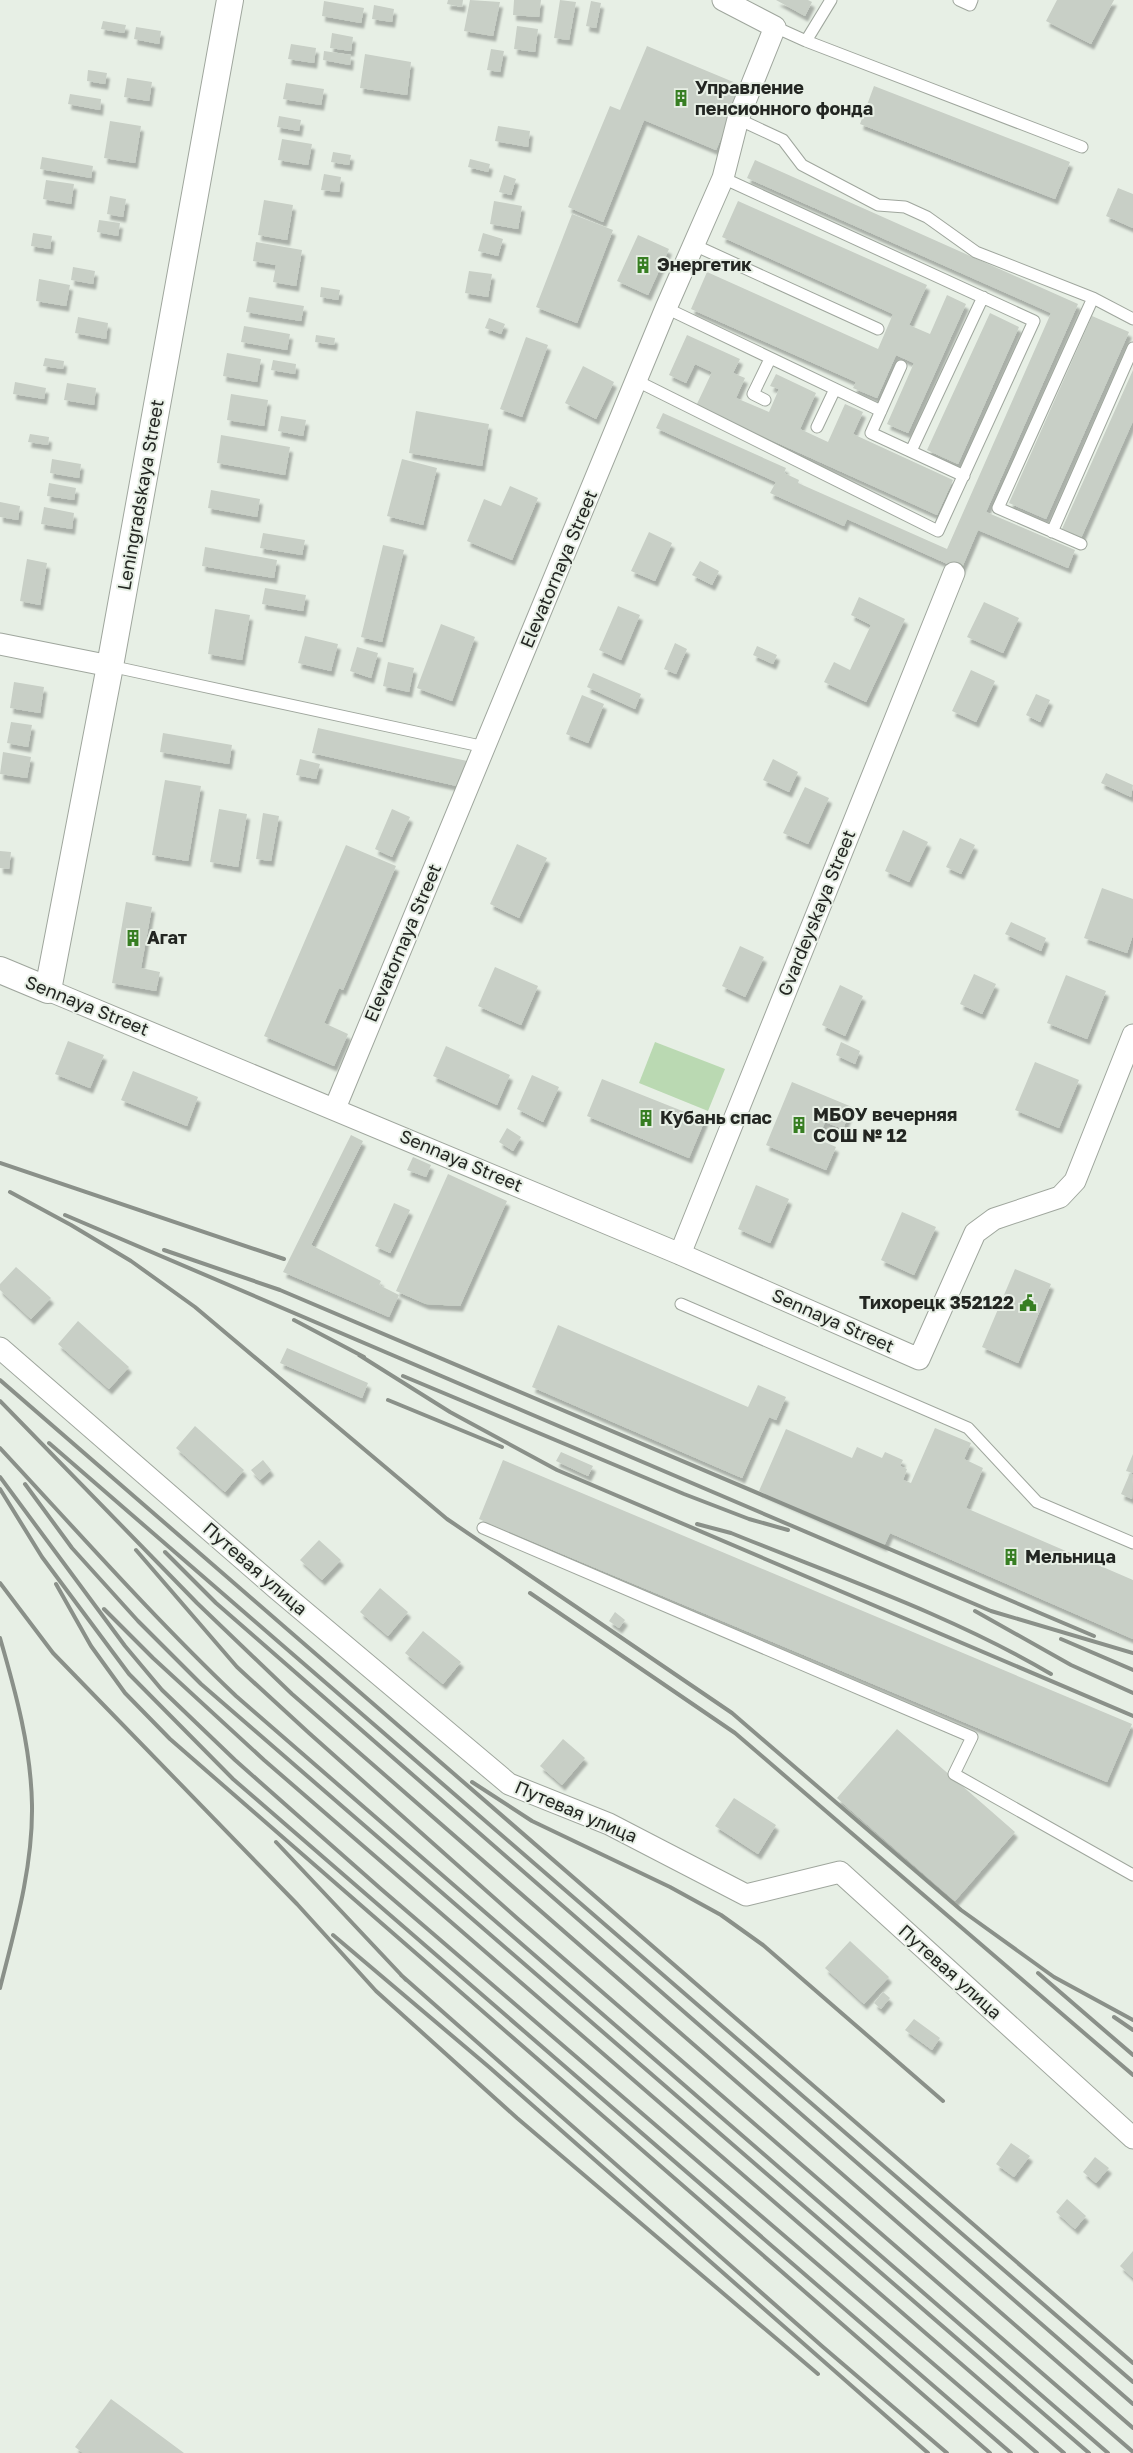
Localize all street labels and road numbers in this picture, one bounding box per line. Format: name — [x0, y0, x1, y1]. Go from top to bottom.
street label: Leningradskaya Street — [112, 398, 168, 592]
street label: Elevatornaya Street — [515, 486, 601, 651]
street label: Gvardeyskaya Street — [773, 826, 859, 999]
street label: Elevatornaya Street — [359, 860, 445, 1025]
street label: Sennaya Street — [22, 970, 152, 1040]
street label: Sennaya Street — [397, 1124, 526, 1196]
street label: Sennaya Street — [769, 1283, 898, 1357]
street label: Путевая улица — [199, 1517, 312, 1619]
street label: Путевая улица — [512, 1775, 641, 1847]
street label: Путевая улица — [895, 1919, 1007, 2023]

